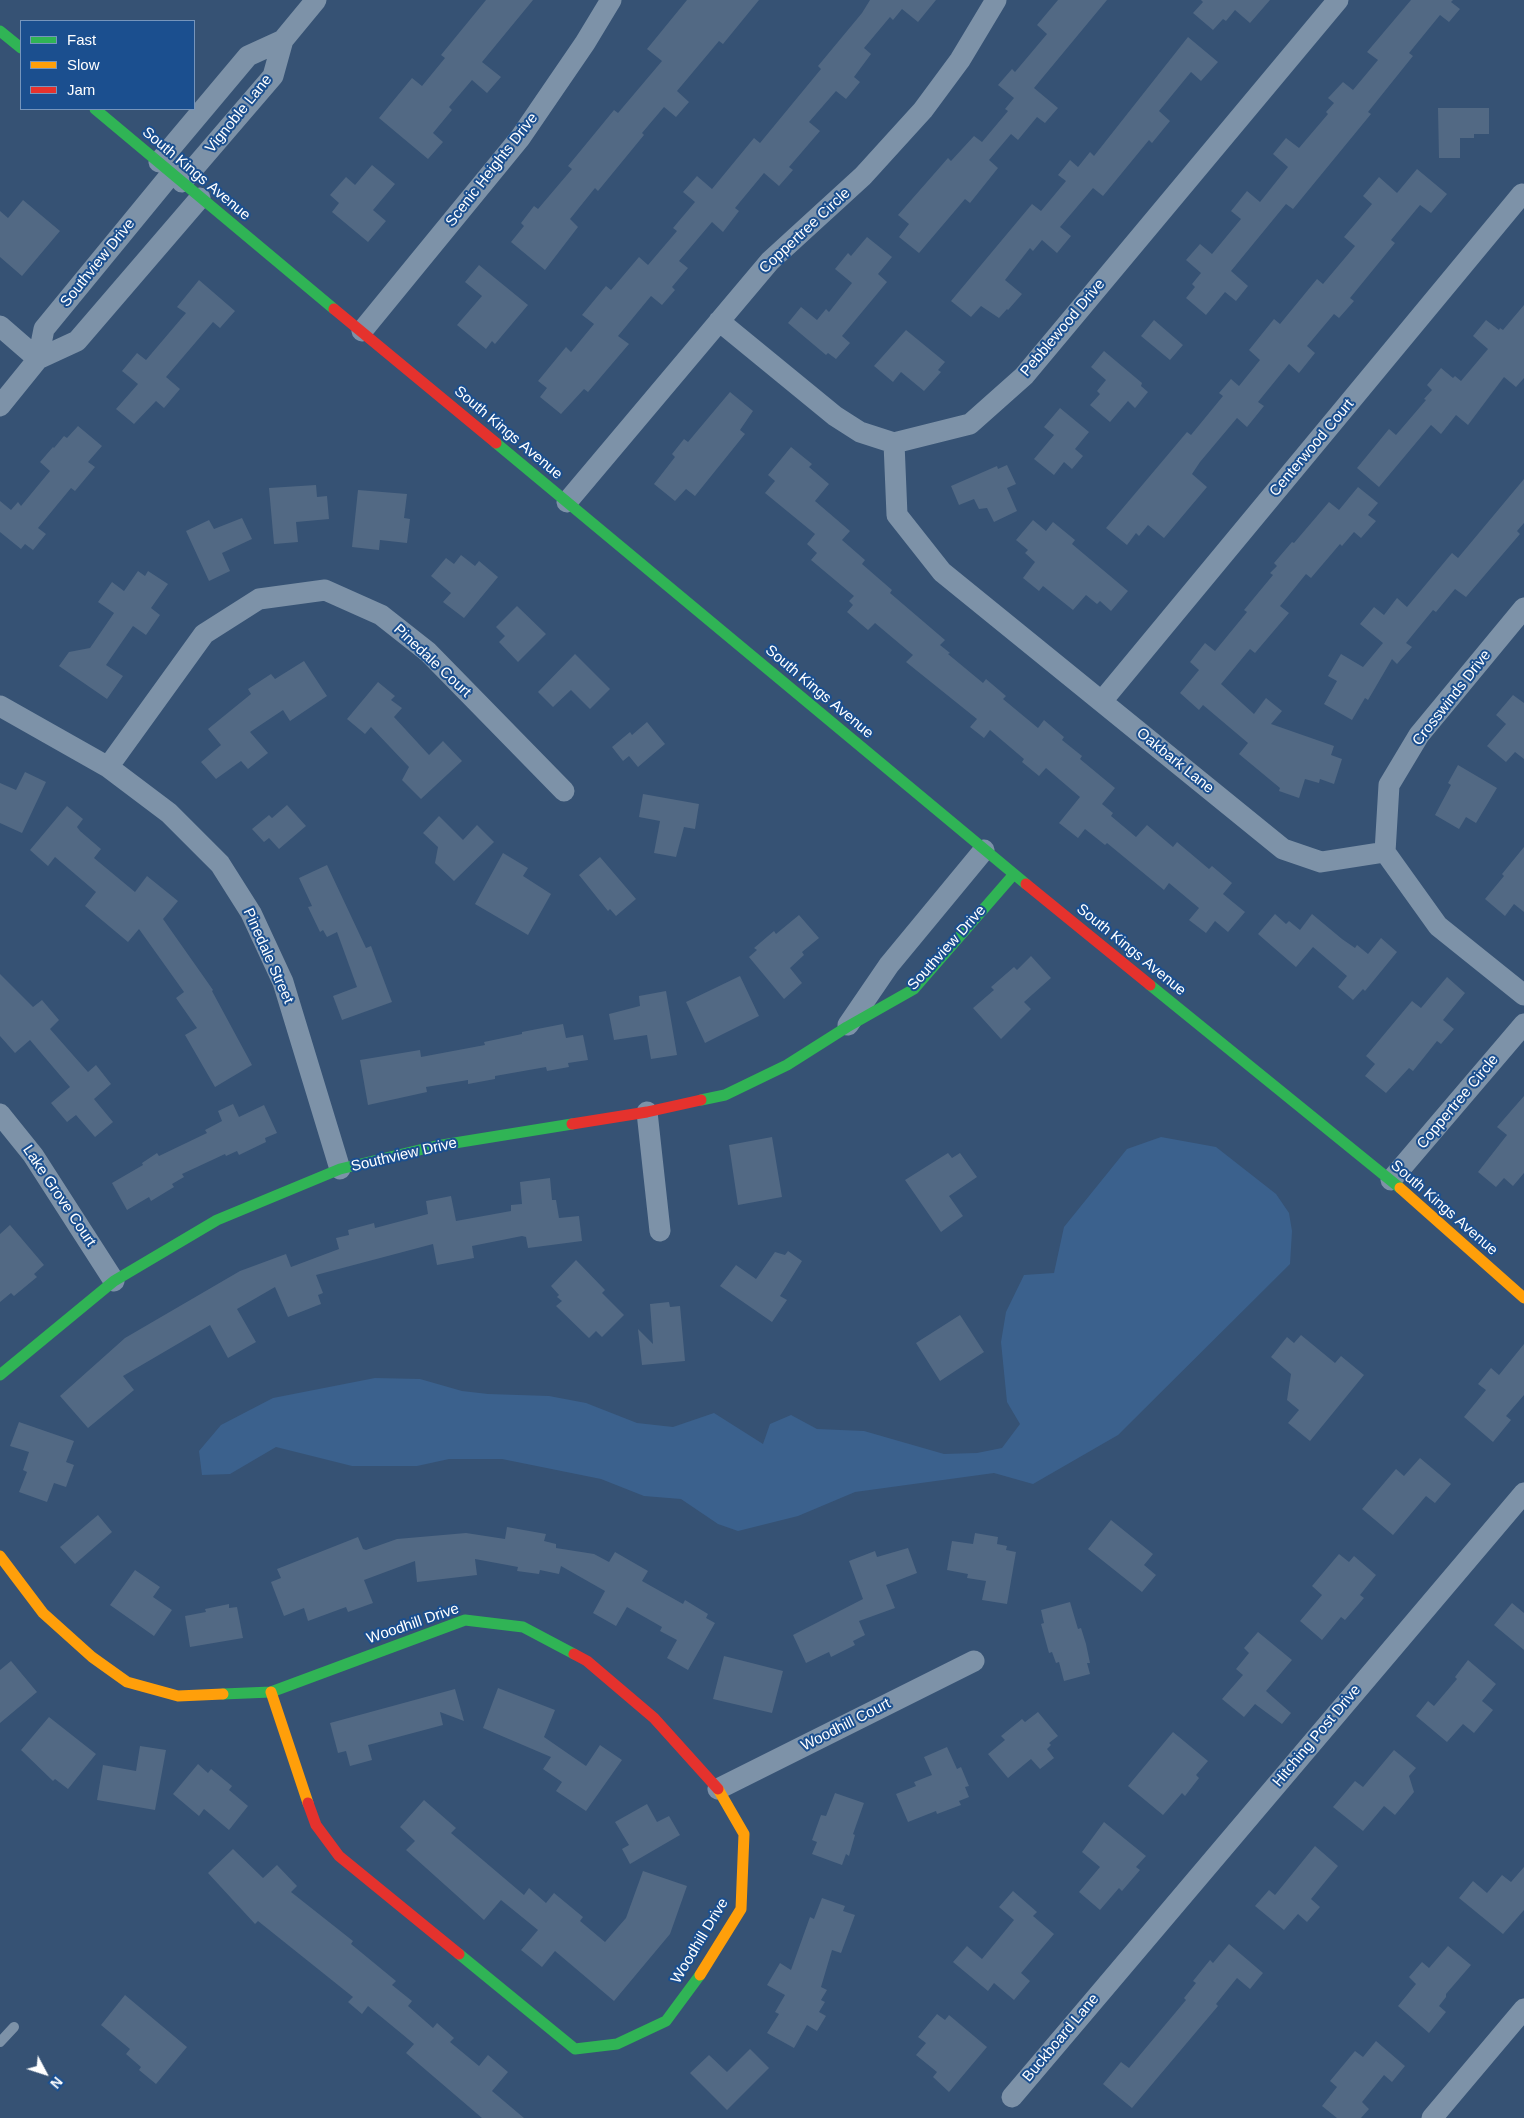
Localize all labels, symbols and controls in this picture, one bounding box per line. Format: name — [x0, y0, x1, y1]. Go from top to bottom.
legend — [20, 20, 195, 110]
text: Fast — [67, 31, 96, 48]
text: Slow — [67, 56, 100, 73]
street label: Vignoble Lane — [202, 71, 276, 157]
text: Jam — [67, 81, 95, 98]
street label: Scenic Heights Drive — [442, 110, 542, 230]
street label: South Kings Avenue — [138, 124, 254, 224]
street label: Coppertree Circle — [756, 184, 854, 278]
street label: Southview Drive — [57, 215, 139, 311]
street label: Pebblewood Drive — [1017, 276, 1109, 380]
street label: South Kings Avenue — [450, 383, 566, 483]
street label: Centerwood Court — [1266, 396, 1358, 500]
street label: Pinedale Court — [390, 621, 474, 701]
street label: South Kings Avenue — [761, 642, 877, 742]
street label: Crosswinds Drive — [1409, 646, 1495, 750]
street label: Oakbark Lane — [1133, 724, 1217, 798]
street label: South Kings Avenue — [1073, 900, 1189, 1000]
street label: Southview Drive — [904, 902, 990, 994]
street label: Pinedale Street — [239, 905, 297, 1007]
street label: Coppertree Circle — [1413, 1051, 1503, 1153]
street label: Southview Drive — [349, 1134, 459, 1176]
street label: Lake Grove Court — [18, 1142, 100, 1250]
street label: South Kings Avenue — [1387, 1157, 1501, 1259]
street label: Woodhill Drive — [364, 1600, 462, 1648]
street label: Hitching Post Drive — [1269, 1681, 1365, 1791]
street label: Woodhill Court — [798, 1695, 894, 1755]
street label: Woodhill Drive — [667, 1895, 733, 1987]
street label: Buckboard Lane — [1019, 1990, 1103, 2086]
north arrow — [20, 2048, 70, 2098]
text: N — [47, 2074, 66, 2092]

